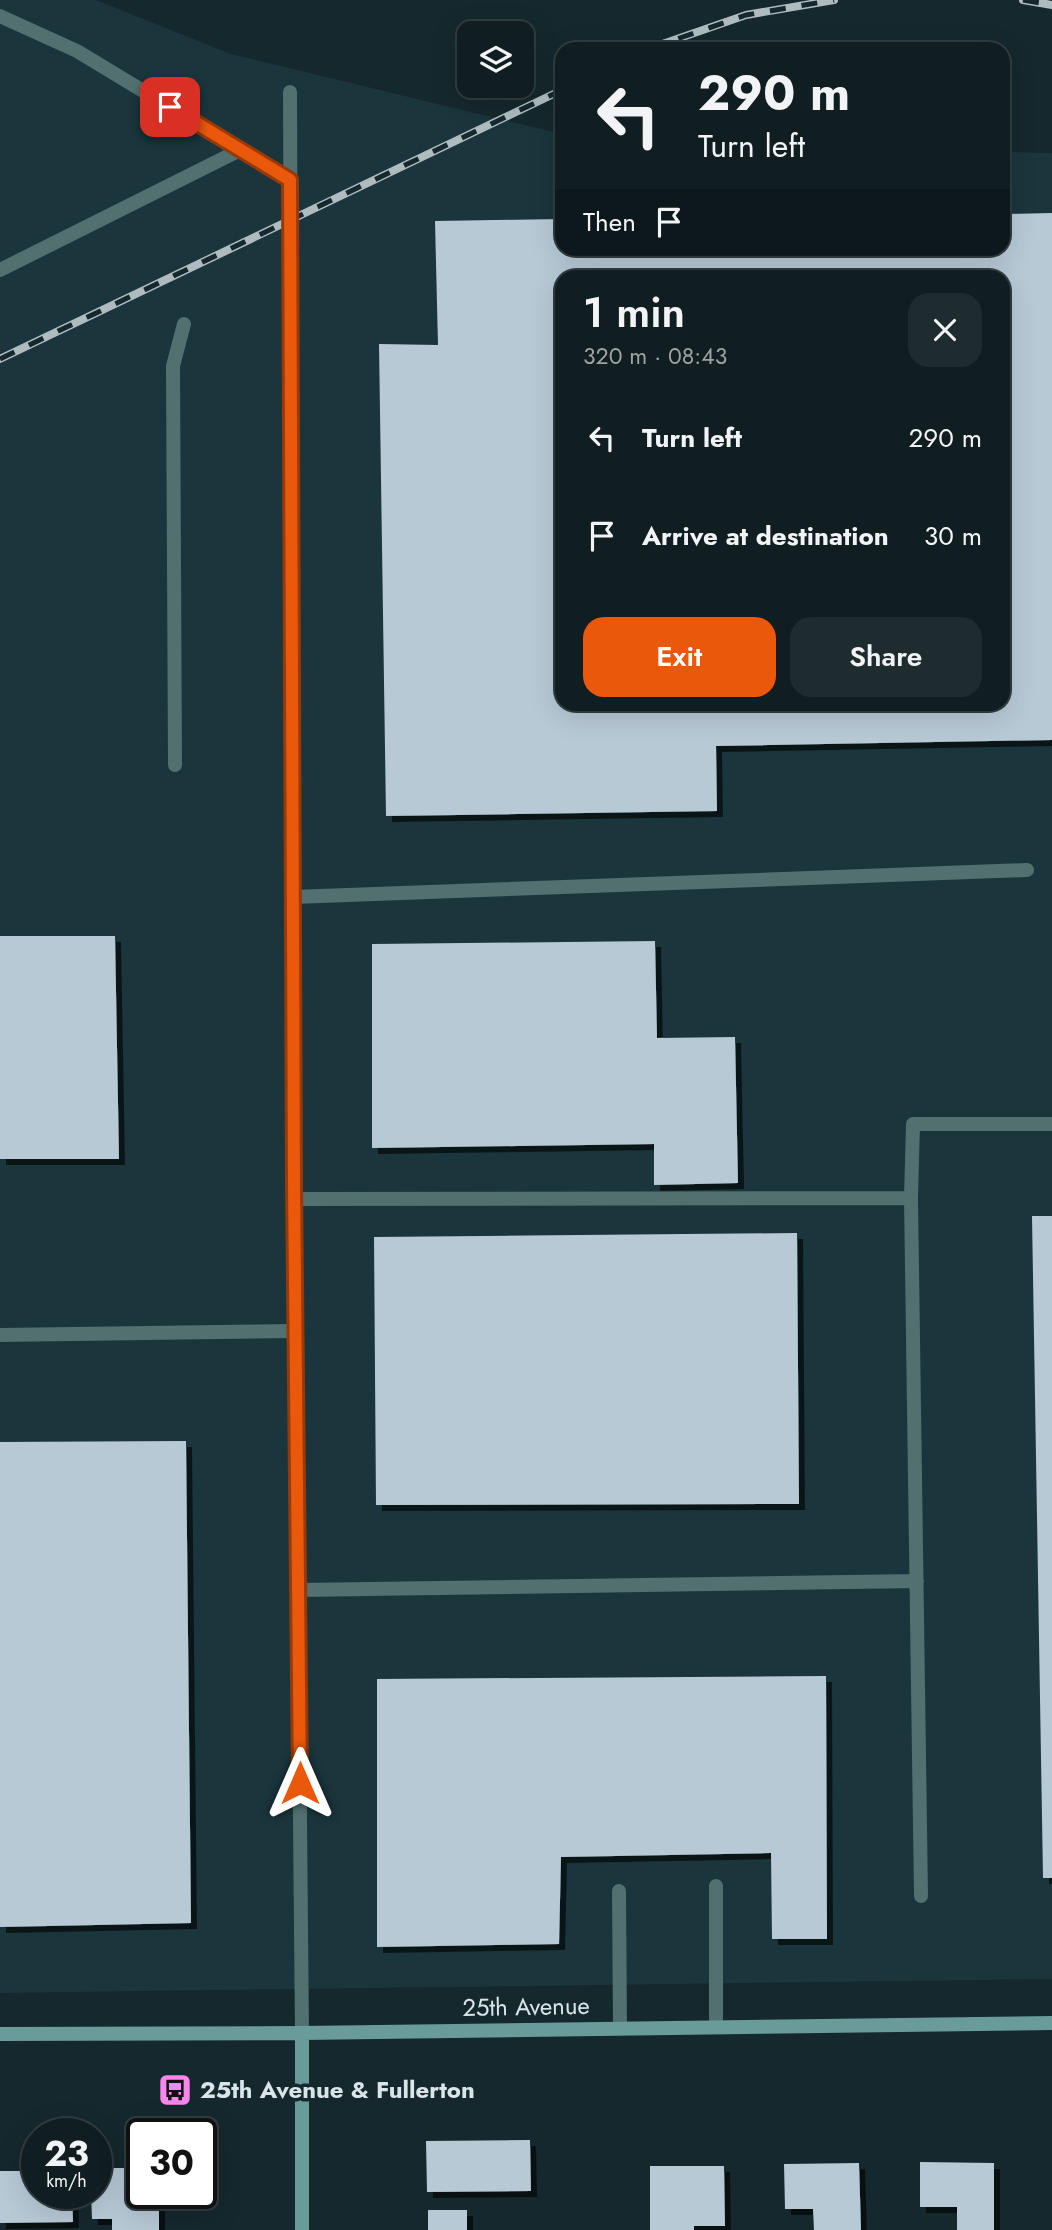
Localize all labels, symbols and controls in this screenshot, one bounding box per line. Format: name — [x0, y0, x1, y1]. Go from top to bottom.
map controls — [457, 21, 534, 98]
button: layers — [457, 21, 534, 98]
text: 290 m — [698, 58, 850, 128]
icon: left — [583, 70, 674, 161]
pin — [140, 77, 200, 137]
icon: arrive — [151, 88, 189, 126]
text: Turn left — [698, 123, 805, 169]
text: Then — [583, 203, 636, 241]
icon: arrive — [650, 203, 688, 241]
text: 1 min — [583, 282, 685, 343]
button: close — [908, 293, 982, 367]
text: 320 m · 08:43 — [583, 339, 727, 373]
icon: left — [583, 419, 621, 457]
text: Turn left — [642, 419, 742, 457]
text: 290 m — [909, 419, 982, 457]
icon: arrive — [583, 517, 621, 555]
text: Arrive at destination — [642, 517, 889, 555]
text: 30 m — [924, 517, 982, 555]
button: Exit — [583, 617, 776, 697]
button: Share — [790, 617, 982, 697]
position arrow — [263, 1746, 337, 1820]
street label: 25th Avenue — [462, 1988, 590, 2025]
bus stop icon: 25th Avenue & Fullerton — [156, 2071, 194, 2109]
place label: 25th Avenue & Fullerton — [200, 2072, 475, 2107]
speed limit sign: 30 — [126, 2118, 217, 2209]
text: 23 — [44, 2129, 89, 2179]
text: km/h — [46, 2168, 87, 2194]

